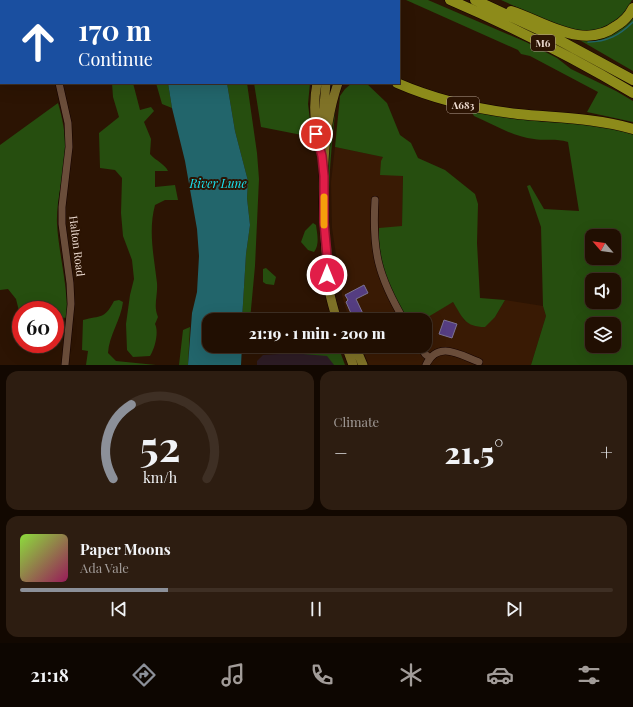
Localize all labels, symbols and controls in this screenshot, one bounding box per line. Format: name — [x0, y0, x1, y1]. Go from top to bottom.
text: 170 m — [78, 11, 151, 48]
icon: ahead — [12, 16, 64, 68]
road number: M6 — [531, 35, 555, 51]
text: Continue — [78, 47, 153, 71]
road number: A683 — [447, 97, 479, 113]
pin — [299, 117, 333, 151]
icon: arrive — [305, 123, 327, 145]
water label: River Lune — [188, 175, 247, 191]
street label: Halton Road — [66, 215, 89, 278]
north arrow — [585, 229, 621, 265]
map controls — [585, 229, 621, 353]
position arrow — [306, 254, 348, 296]
button: sound — [585, 273, 621, 309]
speed limit sign: 60 — [12, 301, 64, 353]
button: layers — [585, 317, 621, 353]
text: 21:19 · 1 min · 200 m — [249, 323, 385, 343]
text: Climate — [334, 413, 379, 430]
text: 52 — [139, 416, 180, 471]
text: 21.5° — [445, 432, 503, 472]
text: − — [334, 437, 348, 467]
text: + — [600, 437, 613, 467]
text: km/h — [143, 467, 177, 486]
text: Paper Moons — [80, 539, 171, 559]
text: Ada Vale — [80, 559, 129, 576]
icon: previous — [108, 598, 130, 620]
icon: pause — [305, 598, 327, 620]
icon: next — [503, 598, 525, 620]
icon: directions — [130, 661, 158, 689]
icon: music — [219, 661, 247, 689]
icon: phone — [308, 661, 336, 689]
icon: climate — [397, 661, 425, 689]
icon: car — [486, 661, 514, 689]
icon: filters — [575, 661, 603, 689]
text: 21:18 — [30, 663, 69, 687]

